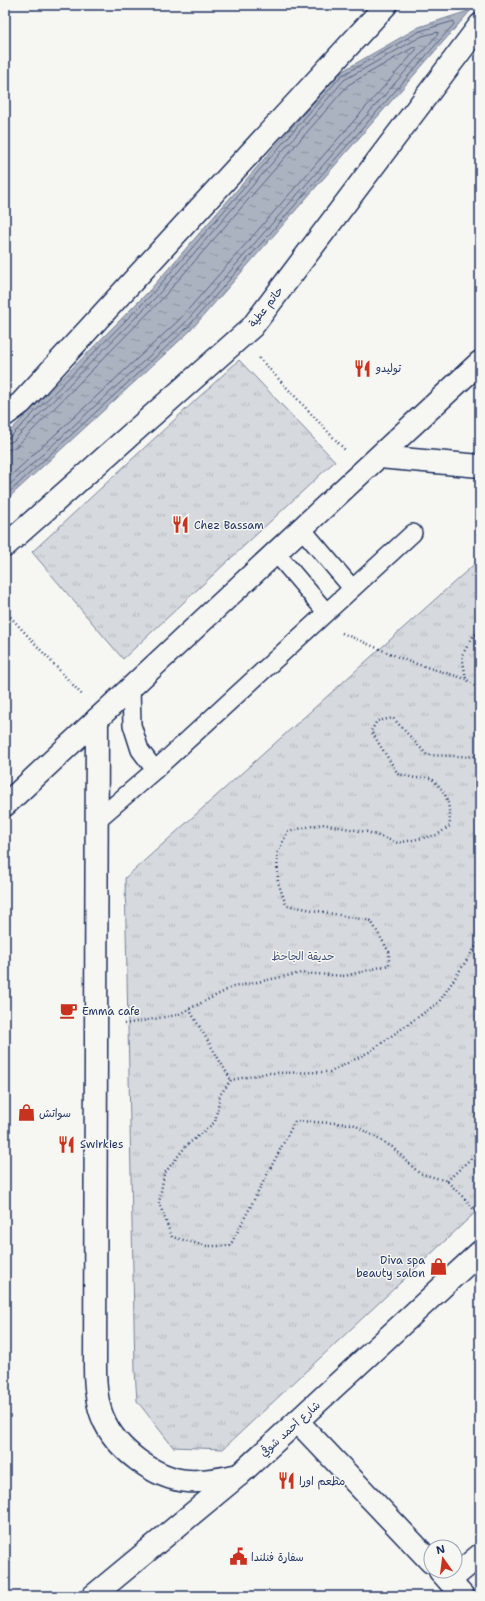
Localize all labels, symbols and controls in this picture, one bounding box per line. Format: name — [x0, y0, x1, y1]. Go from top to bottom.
street label: حاتم عطية — [245, 283, 287, 331]
restaurant icon: توليدو — [353, 358, 373, 378]
place label: توليدو — [375, 361, 402, 376]
restaurant icon: Chez Bassam — [171, 515, 191, 535]
place label: Chez Bassam — [194, 518, 264, 533]
park label: حديقة الجاحظ — [272, 949, 334, 964]
cafe icon: Emma cafe — [59, 1001, 79, 1021]
place label: Emma cafe — [82, 1004, 140, 1019]
shop icon: سواتش — [16, 1103, 36, 1123]
place label: سواتش — [39, 1106, 71, 1121]
restaurant icon: Swirkies — [57, 1134, 77, 1154]
place label: Swirkies — [80, 1137, 123, 1152]
place label: Diva spa beauty salon — [356, 1253, 425, 1281]
shop icon: Diva spa beauty salon — [428, 1256, 448, 1276]
street label: شارع أحمد شوقي — [257, 1398, 324, 1461]
restaurant icon: مطعم اورا — [276, 1471, 296, 1491]
place label: مطعم اورا — [299, 1474, 345, 1490]
north arrow — [423, 1539, 463, 1579]
text: N — [435, 1541, 447, 1558]
public building icon: سفارة فنلندا — [228, 1547, 248, 1567]
place label: سفارة فنلندا — [251, 1550, 304, 1565]

